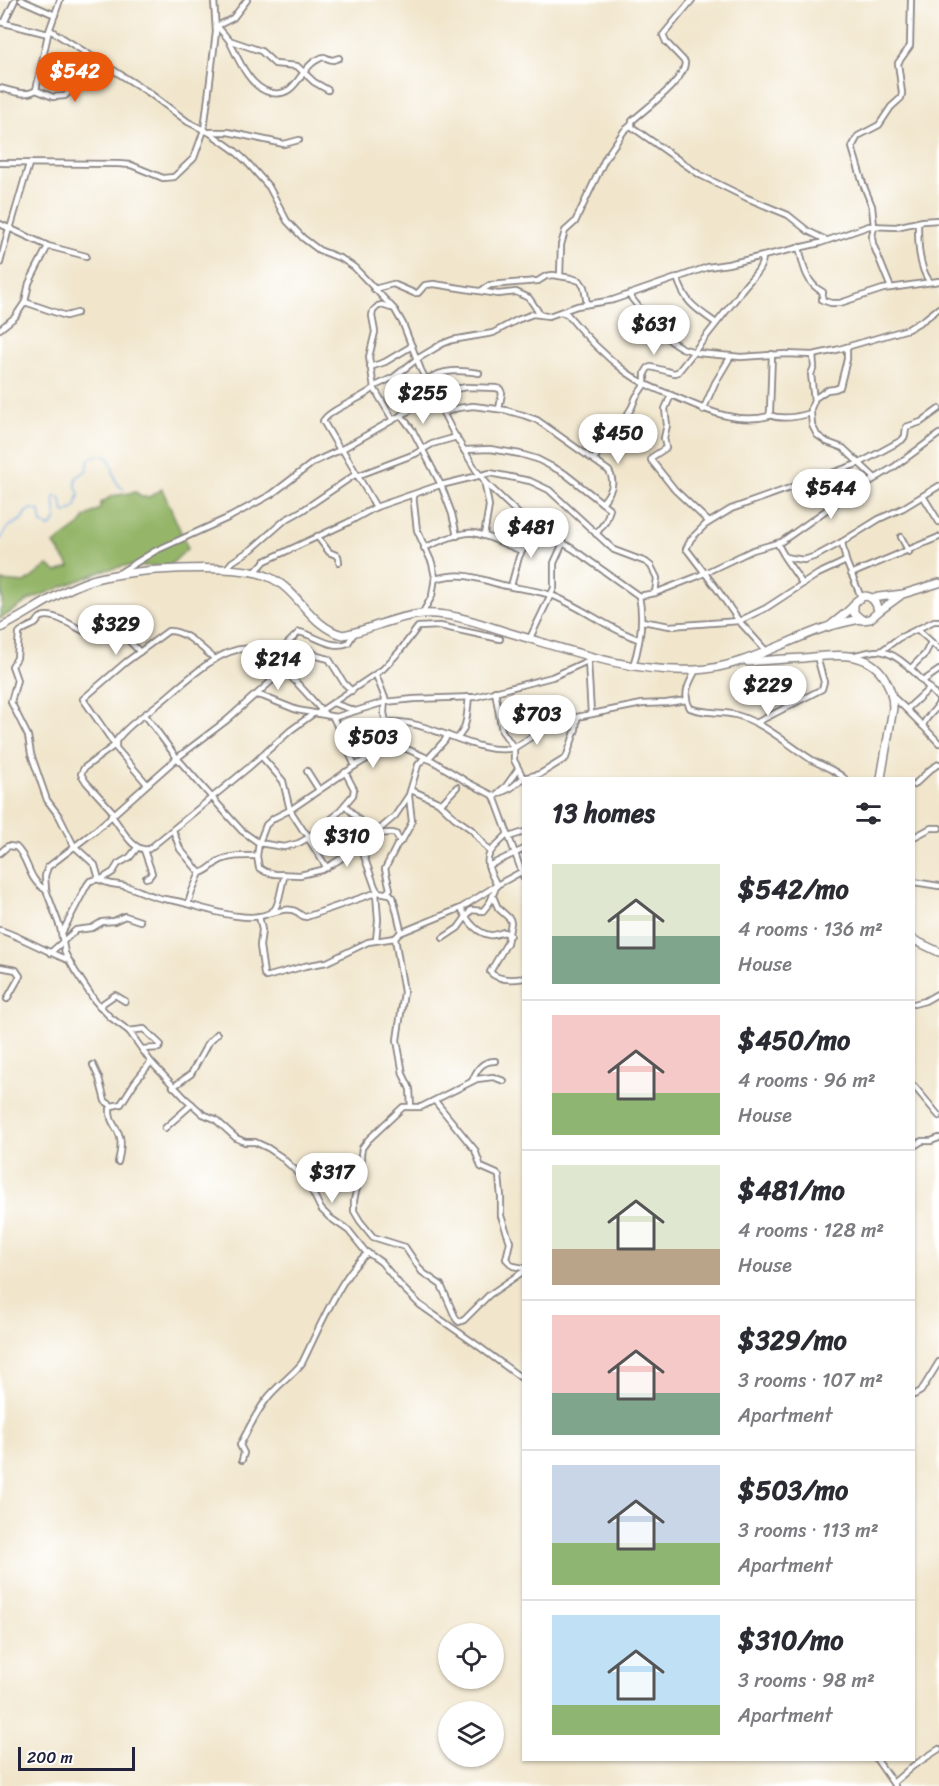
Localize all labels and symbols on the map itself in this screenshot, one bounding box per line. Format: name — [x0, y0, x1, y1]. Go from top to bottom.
pin: $542 — [39, 52, 111, 103]
pin: $631 — [618, 305, 690, 356]
pin: $255 — [387, 374, 459, 425]
pin: $450 — [582, 414, 654, 465]
pin: $544 — [795, 469, 867, 520]
pin: $481 — [495, 508, 567, 559]
pin: $329 — [80, 605, 152, 656]
pin: $214 — [242, 640, 314, 691]
pin: $229 — [732, 666, 804, 717]
pin: $703 — [501, 695, 573, 746]
pin: $503 — [337, 718, 409, 769]
pin: $310 — [311, 817, 383, 868]
pin: $317 — [296, 1153, 368, 1204]
scale bar — [18, 1744, 135, 1772]

